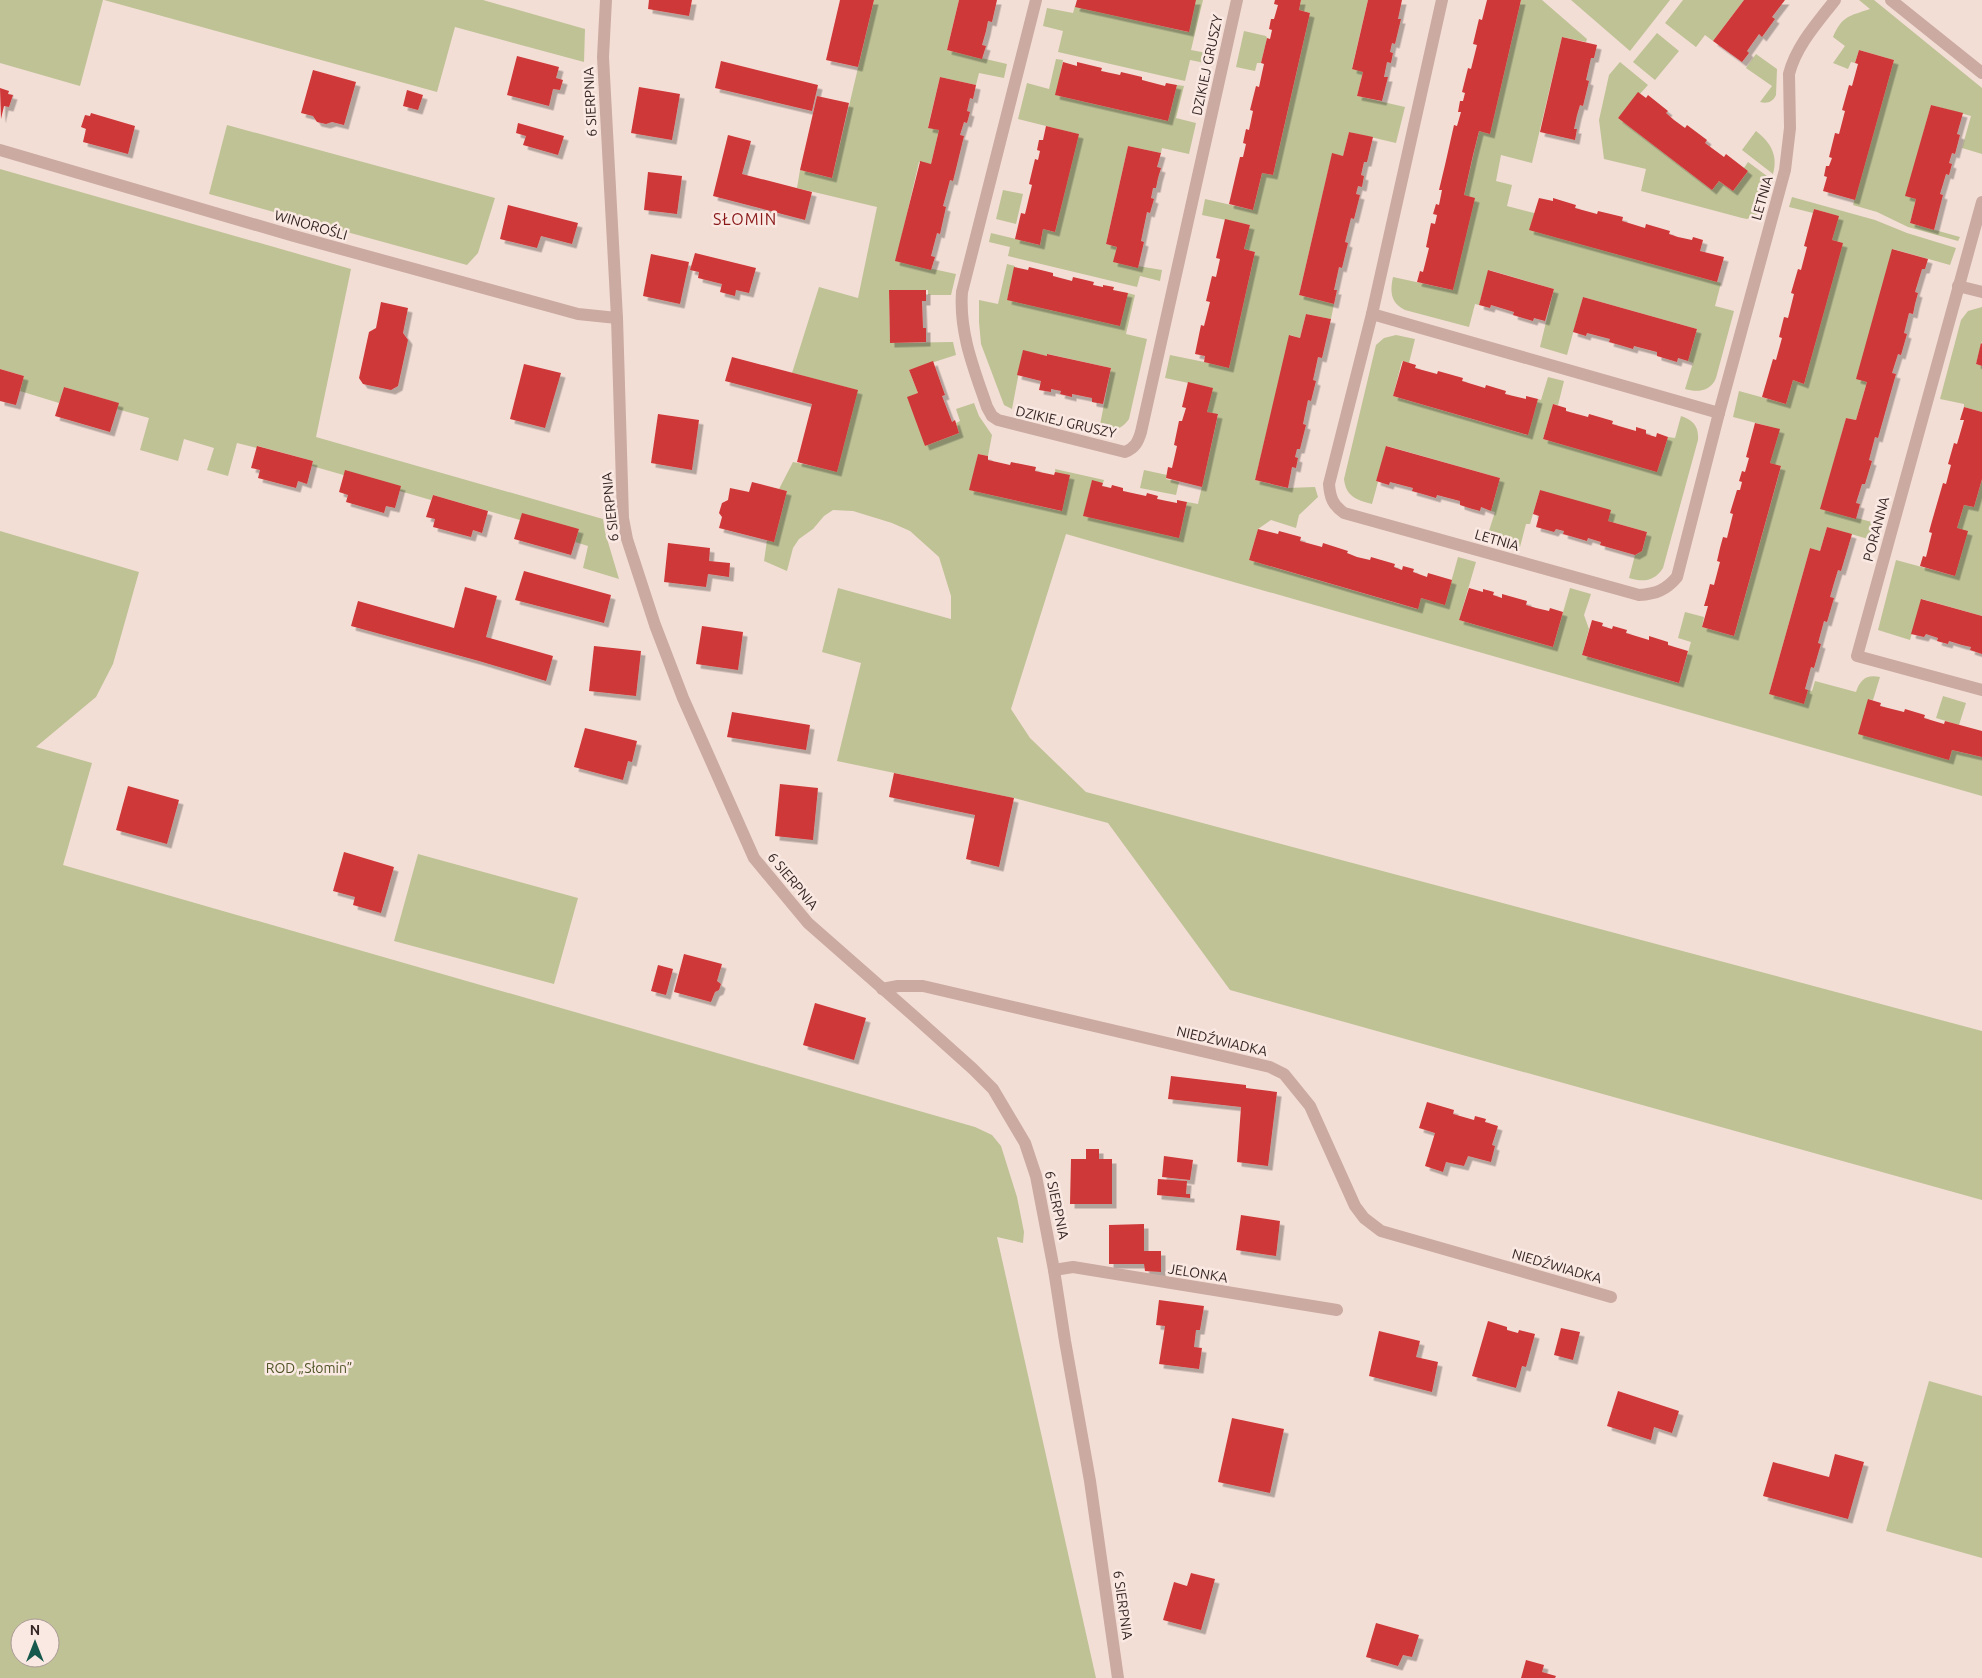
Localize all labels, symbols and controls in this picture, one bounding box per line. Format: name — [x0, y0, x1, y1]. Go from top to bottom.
street label: DZIKIEJ GRUSZY — [1188, 13, 1226, 117]
street label: 6 SIERPNIA — [580, 67, 600, 137]
street label: LETNIA — [1748, 174, 1776, 222]
street label: WINOROŚLI — [273, 206, 350, 243]
district label: SŁOMIN — [713, 210, 777, 228]
street label: DZIKIEJ GRUSZY — [1014, 403, 1118, 441]
street label: 6 SIERPNIA — [598, 472, 622, 542]
street label: PORANNA — [1860, 495, 1892, 563]
street label: LETNIA — [1473, 526, 1521, 554]
street label: 6 SIERPNIA — [764, 849, 822, 913]
street label: NIEDŹWIADKA — [1175, 1022, 1269, 1059]
street label: 6 SIERPNIA — [1042, 1169, 1072, 1241]
street label: NIEDŹWIADKA — [1510, 1245, 1604, 1286]
street label: JELONKA — [1167, 1260, 1229, 1286]
park label: ROD „Słomin” — [266, 1360, 352, 1376]
street label: 6 SIERPNIA — [1110, 1569, 1136, 1641]
north arrow — [10, 1618, 60, 1668]
text: N — [30, 1622, 40, 1638]

